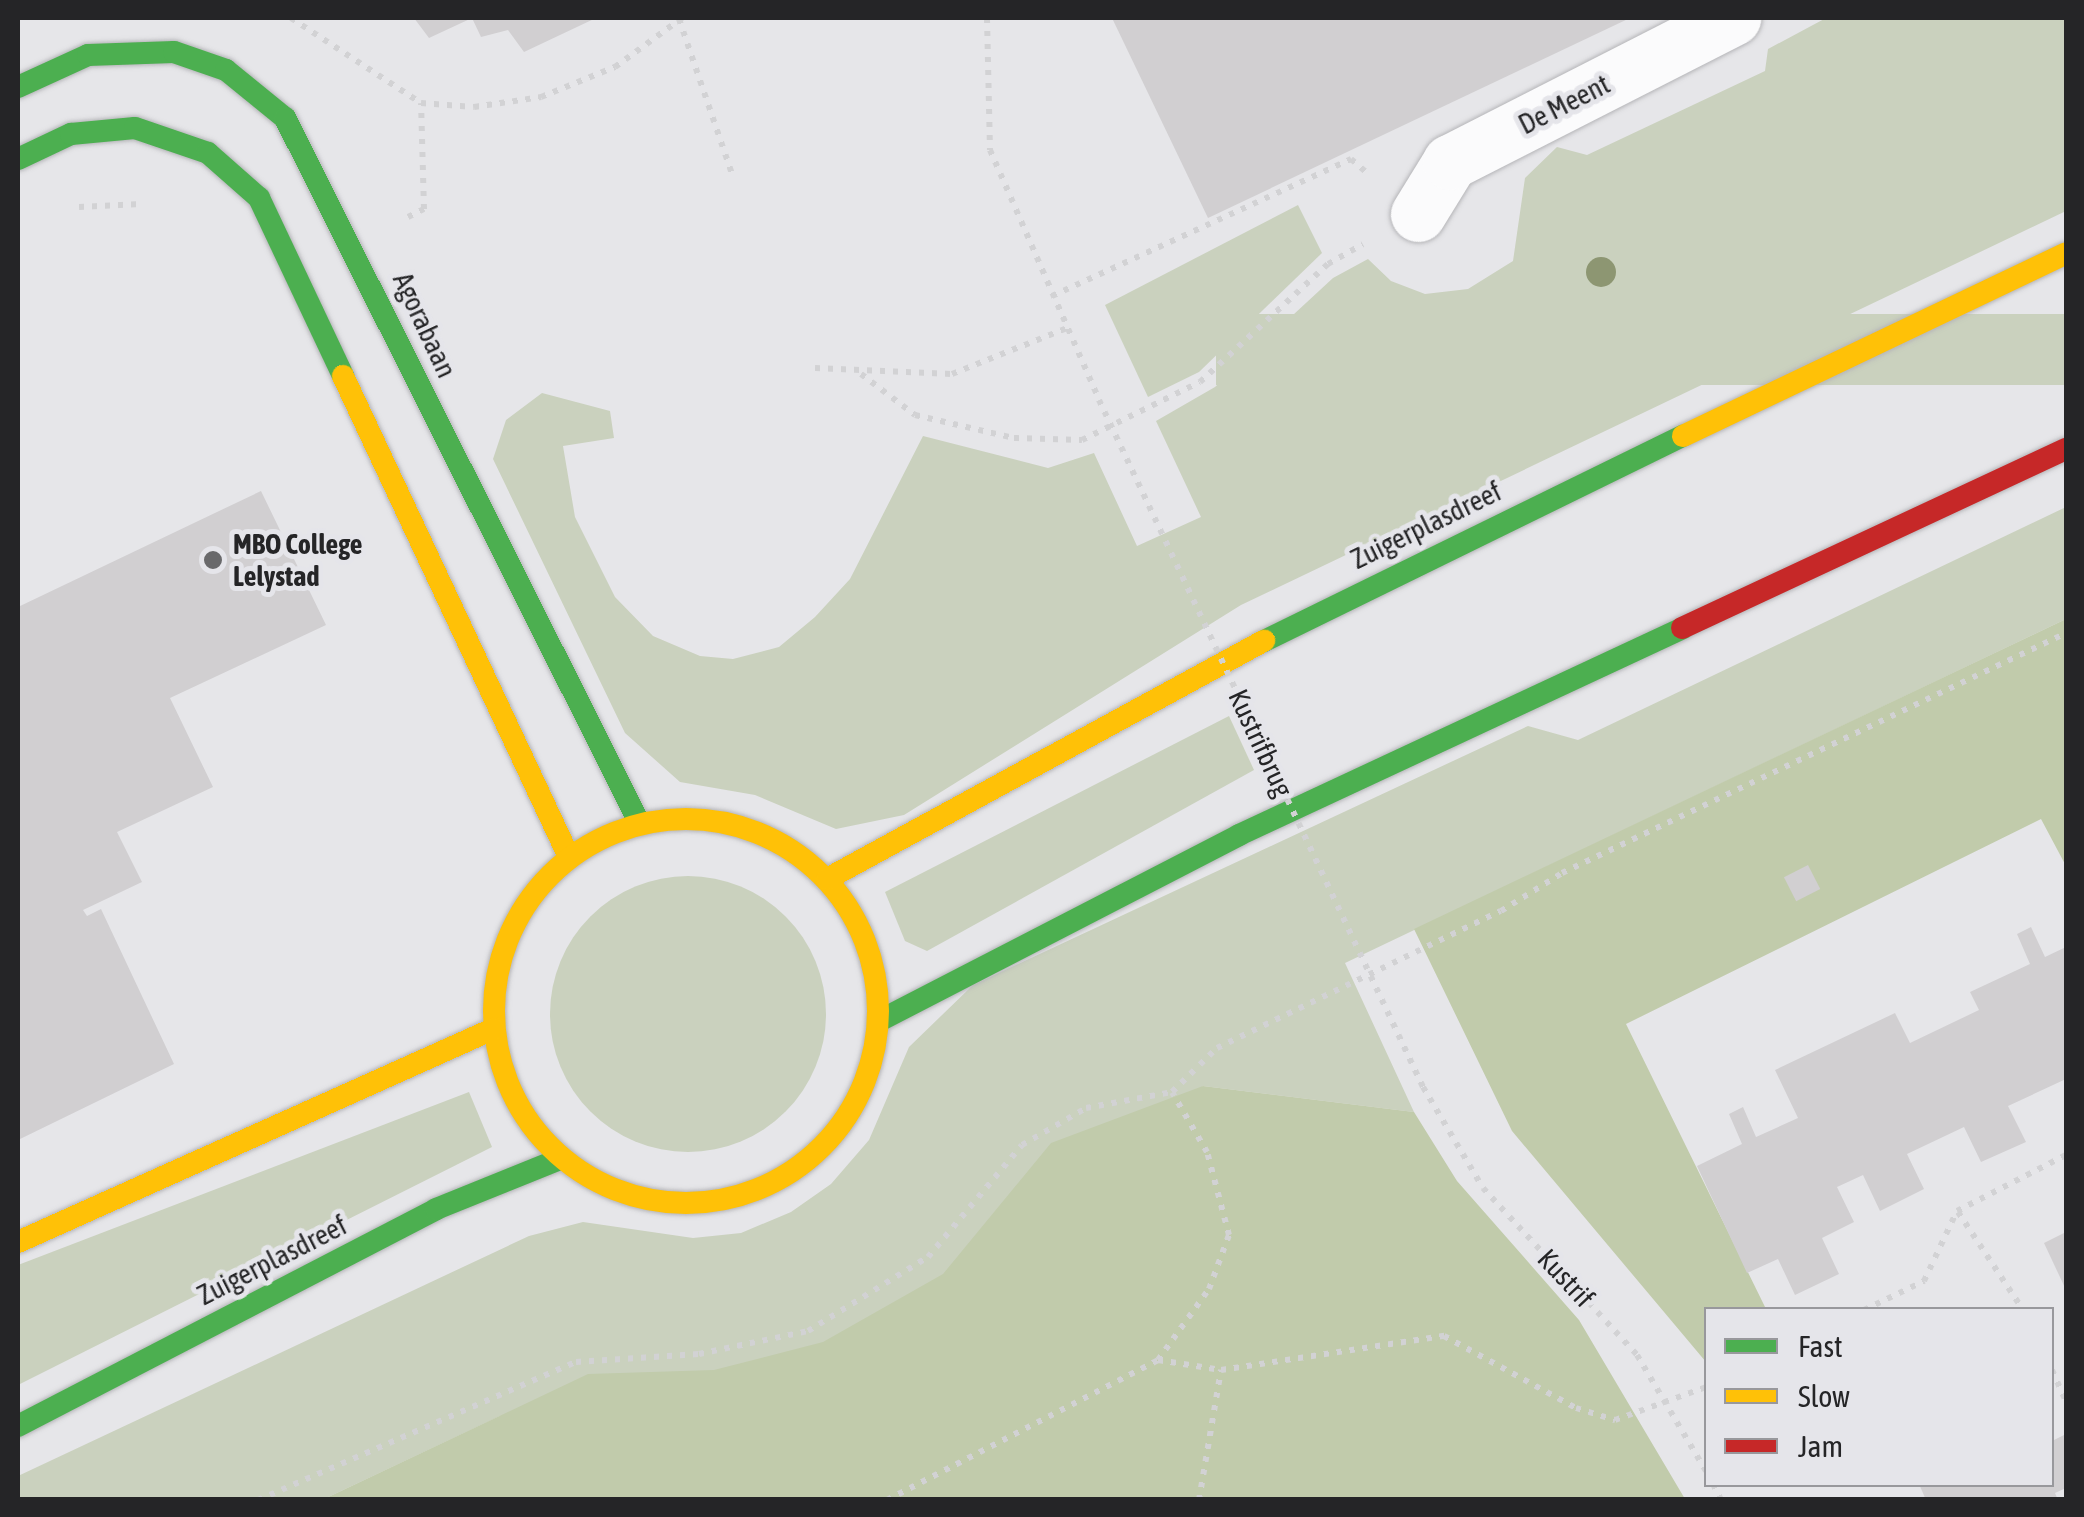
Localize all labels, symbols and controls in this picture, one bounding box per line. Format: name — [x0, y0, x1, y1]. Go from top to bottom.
street label: De Meent — [1513, 67, 1615, 141]
street label: Agorabaan — [386, 267, 464, 383]
street label: Zuigerplasdreef — [1345, 474, 1507, 576]
place label: MBO College Lelystad — [233, 527, 362, 593]
marker: MBO College Lelystad — [202, 549, 224, 571]
street label: Kustrifbrug — [1222, 684, 1300, 802]
street label: Zuigerplasdreef — [192, 1208, 352, 1312]
street label: Kustrif — [1531, 1242, 1601, 1314]
legend — [1704, 1307, 2054, 1487]
text: Fast — [1798, 1329, 1843, 1363]
text: Slow — [1798, 1379, 1850, 1413]
text: Jam — [1798, 1429, 1843, 1463]

